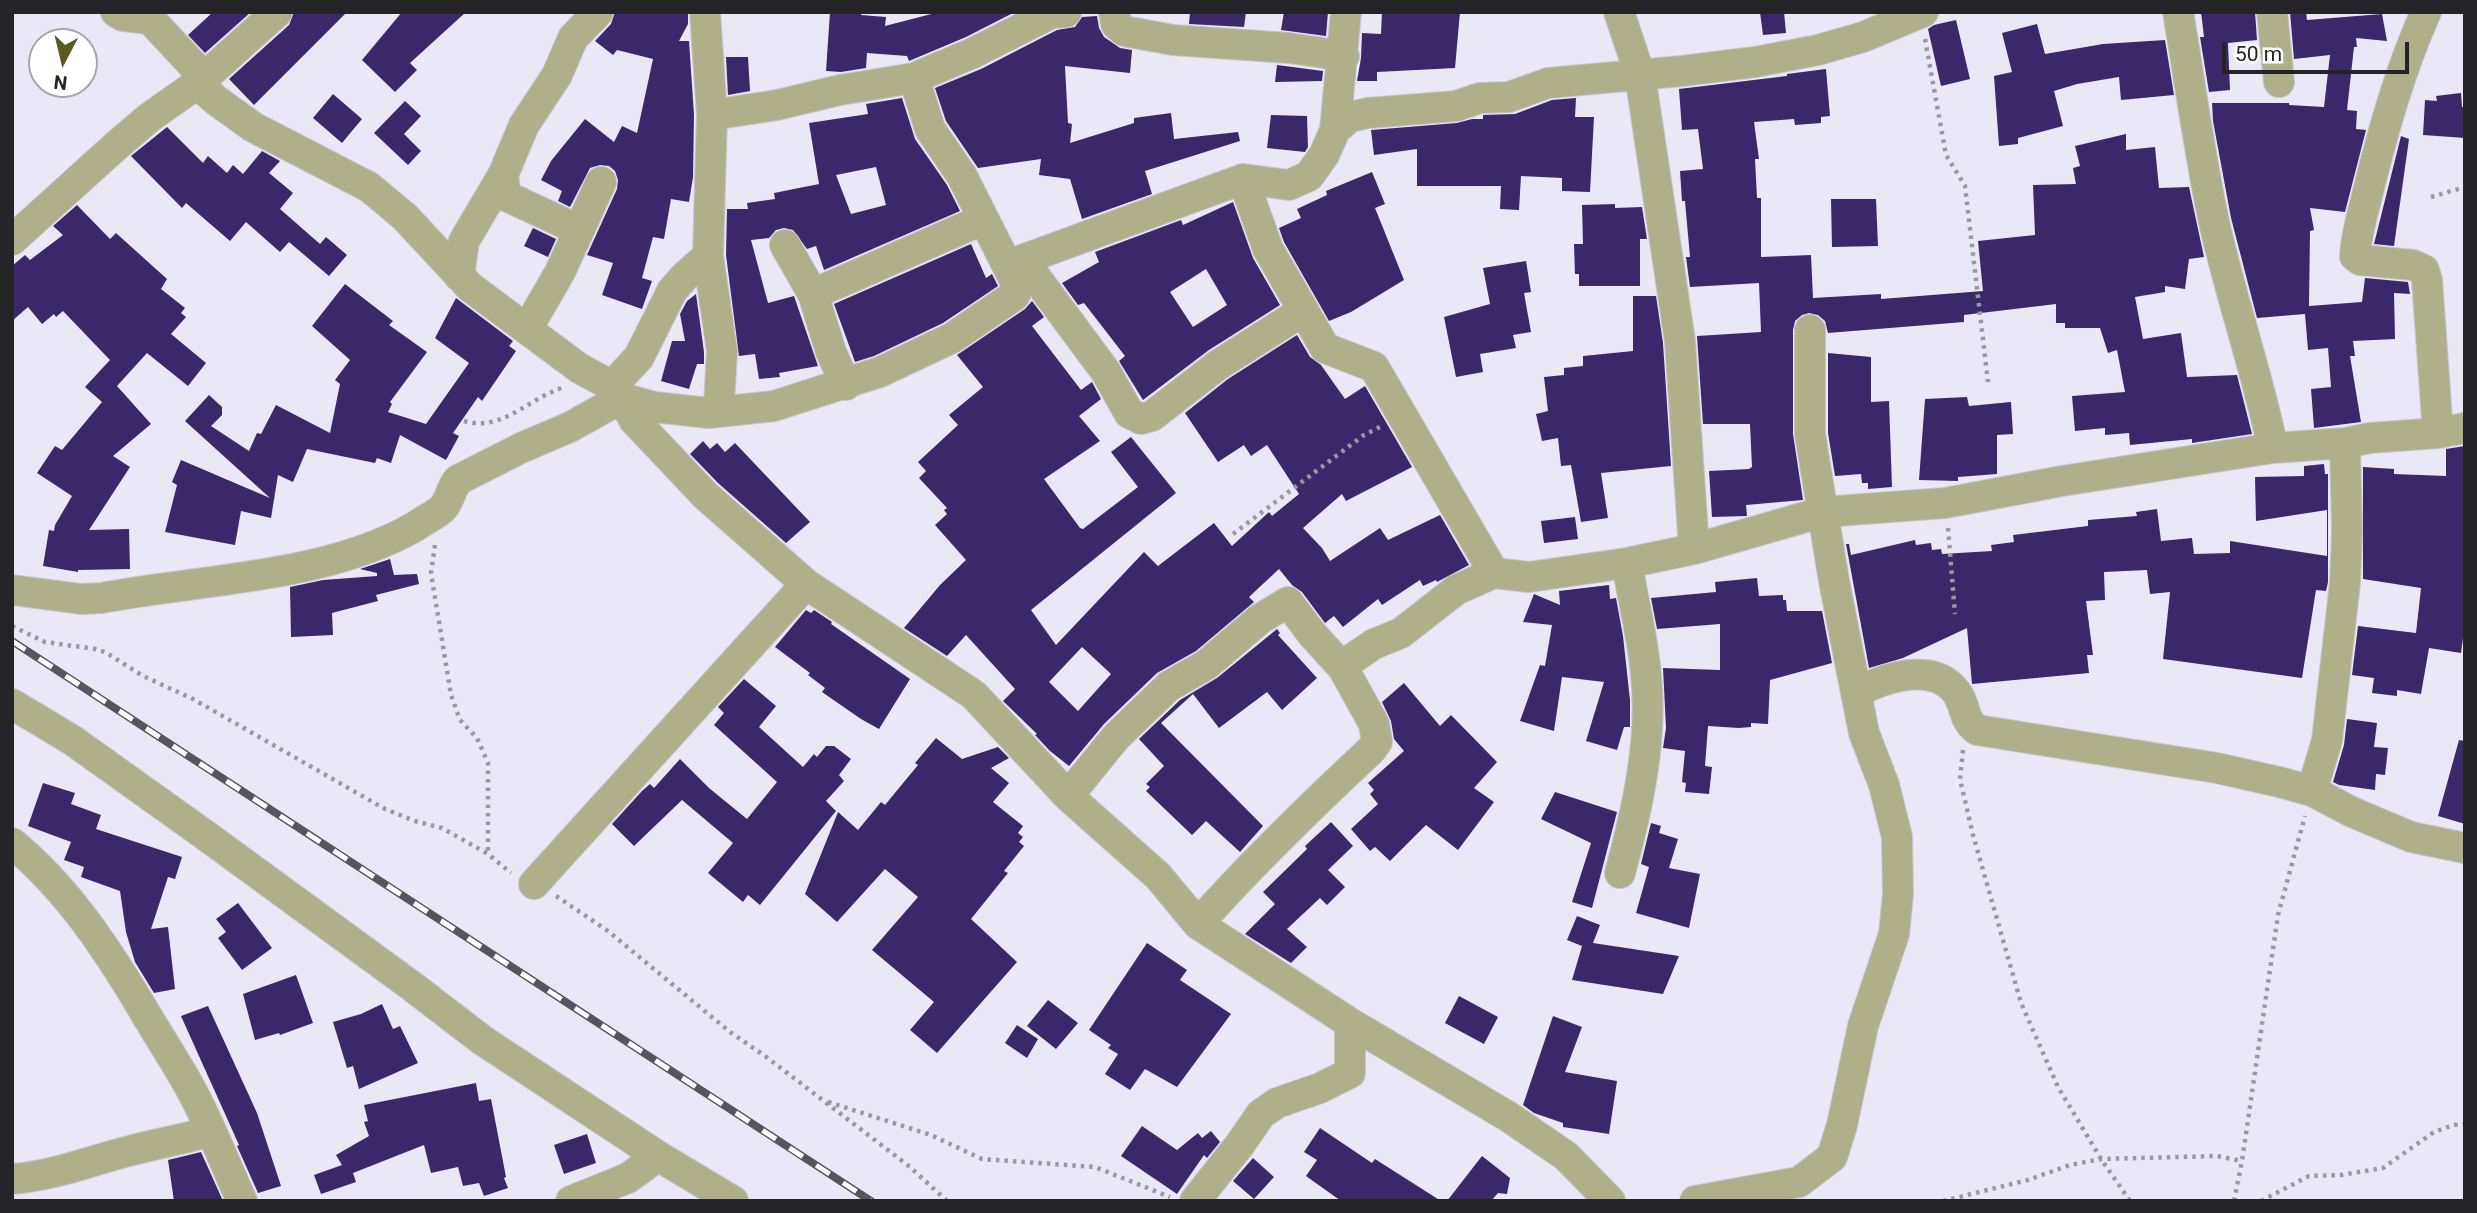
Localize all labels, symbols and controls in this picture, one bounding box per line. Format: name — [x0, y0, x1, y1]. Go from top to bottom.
north arrow — [28, 28, 98, 98]
scale bar — [2225, 28, 2412, 72]
text: 50 m — [2235, 42, 2282, 66]
text: N — [53, 70, 69, 95]

